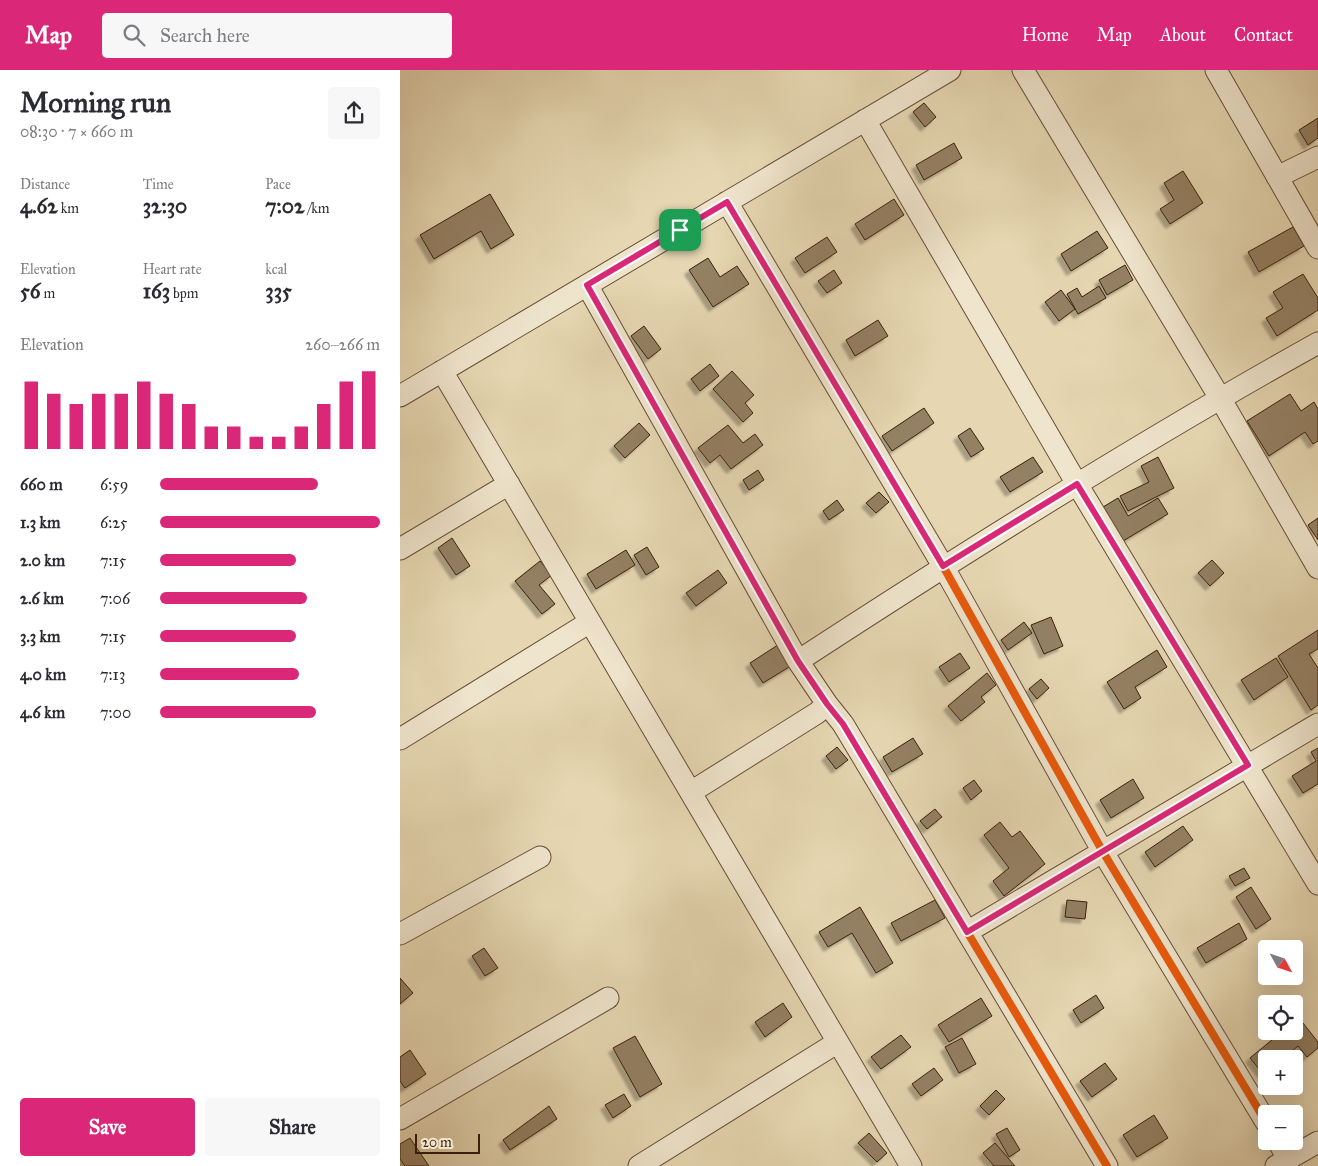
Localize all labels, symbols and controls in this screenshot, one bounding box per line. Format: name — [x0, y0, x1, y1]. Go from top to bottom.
search box — [102, 13, 452, 58]
text: Map — [25, 20, 72, 50]
icon: search — [120, 21, 148, 49]
text: Search here — [160, 24, 250, 47]
text: Home — [1022, 24, 1069, 46]
text: Map — [1097, 24, 1132, 46]
text: About — [1160, 24, 1206, 46]
text: Contact — [1234, 24, 1293, 46]
text: Morning run — [20, 85, 171, 120]
button: share — [328, 87, 380, 139]
text: 08:30 · 7 × 660 m — [20, 122, 133, 141]
text: Distance — [20, 176, 70, 193]
text: Time — [143, 176, 174, 193]
text: Pace — [265, 176, 291, 193]
text: 4.62 — [20, 193, 58, 219]
text: 32:30 — [143, 193, 187, 219]
text: 7:02 — [265, 193, 304, 219]
text: km — [58, 200, 79, 217]
text: /km — [304, 200, 329, 217]
pin — [659, 209, 701, 251]
icon: arrive — [666, 216, 694, 244]
text: Elevation — [20, 261, 76, 278]
text: Heart rate — [143, 261, 202, 278]
text: kcal — [265, 261, 287, 278]
text: 56 — [20, 278, 41, 304]
text: 163 — [143, 278, 170, 304]
text: 335 — [265, 278, 292, 304]
text: m — [41, 285, 55, 302]
text: bpm — [170, 285, 199, 302]
text: Elevation — [20, 335, 84, 354]
text: 260–266 m — [305, 335, 380, 354]
text: 660 m — [20, 475, 63, 494]
text: 6:59 — [100, 475, 128, 494]
text: 1.3 km — [20, 513, 60, 532]
text: 6:25 — [100, 513, 127, 532]
text: 2.0 km — [20, 551, 65, 570]
text: 7:15 — [100, 551, 126, 570]
text: 2.6 km — [20, 589, 64, 608]
text: 7:06 — [100, 589, 130, 608]
text: 3.3 km — [20, 627, 60, 646]
text: 7:15 — [100, 627, 126, 646]
text: 4.0 km — [20, 665, 66, 684]
text: 7:13 — [100, 665, 125, 684]
text: 4.6 km — [20, 703, 65, 722]
text: 7:00 — [100, 703, 131, 722]
north arrow — [1258, 940, 1302, 985]
map controls — [1258, 940, 1303, 1150]
button: locate — [1258, 995, 1303, 1040]
button: + — [1258, 1050, 1303, 1095]
button: Save — [20, 1098, 195, 1156]
button: Share — [205, 1098, 380, 1156]
button: − — [1258, 1105, 1303, 1150]
scale bar — [415, 1131, 480, 1154]
text: 20 m — [422, 1134, 452, 1151]

